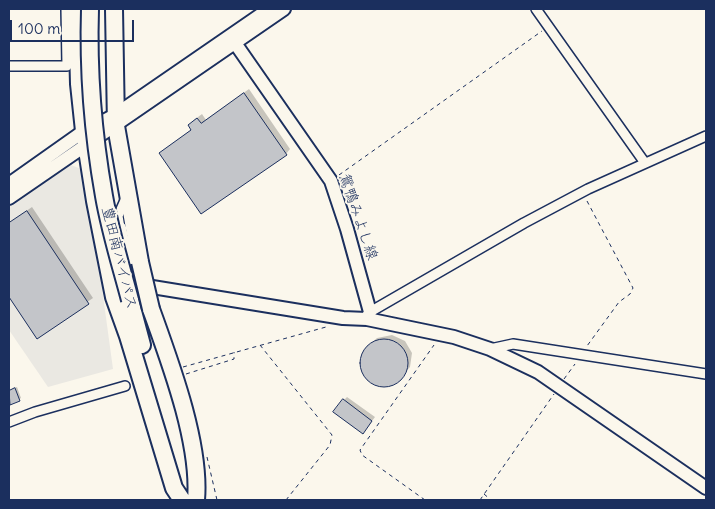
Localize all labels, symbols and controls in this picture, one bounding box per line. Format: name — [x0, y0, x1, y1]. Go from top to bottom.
scale bar — [12, 10, 136, 42]
text: 100 m — [18, 19, 60, 38]
street label: 鴛鴨みよし線 — [335, 172, 381, 262]
street label: 豊田南バイパス — [98, 205, 140, 311]

